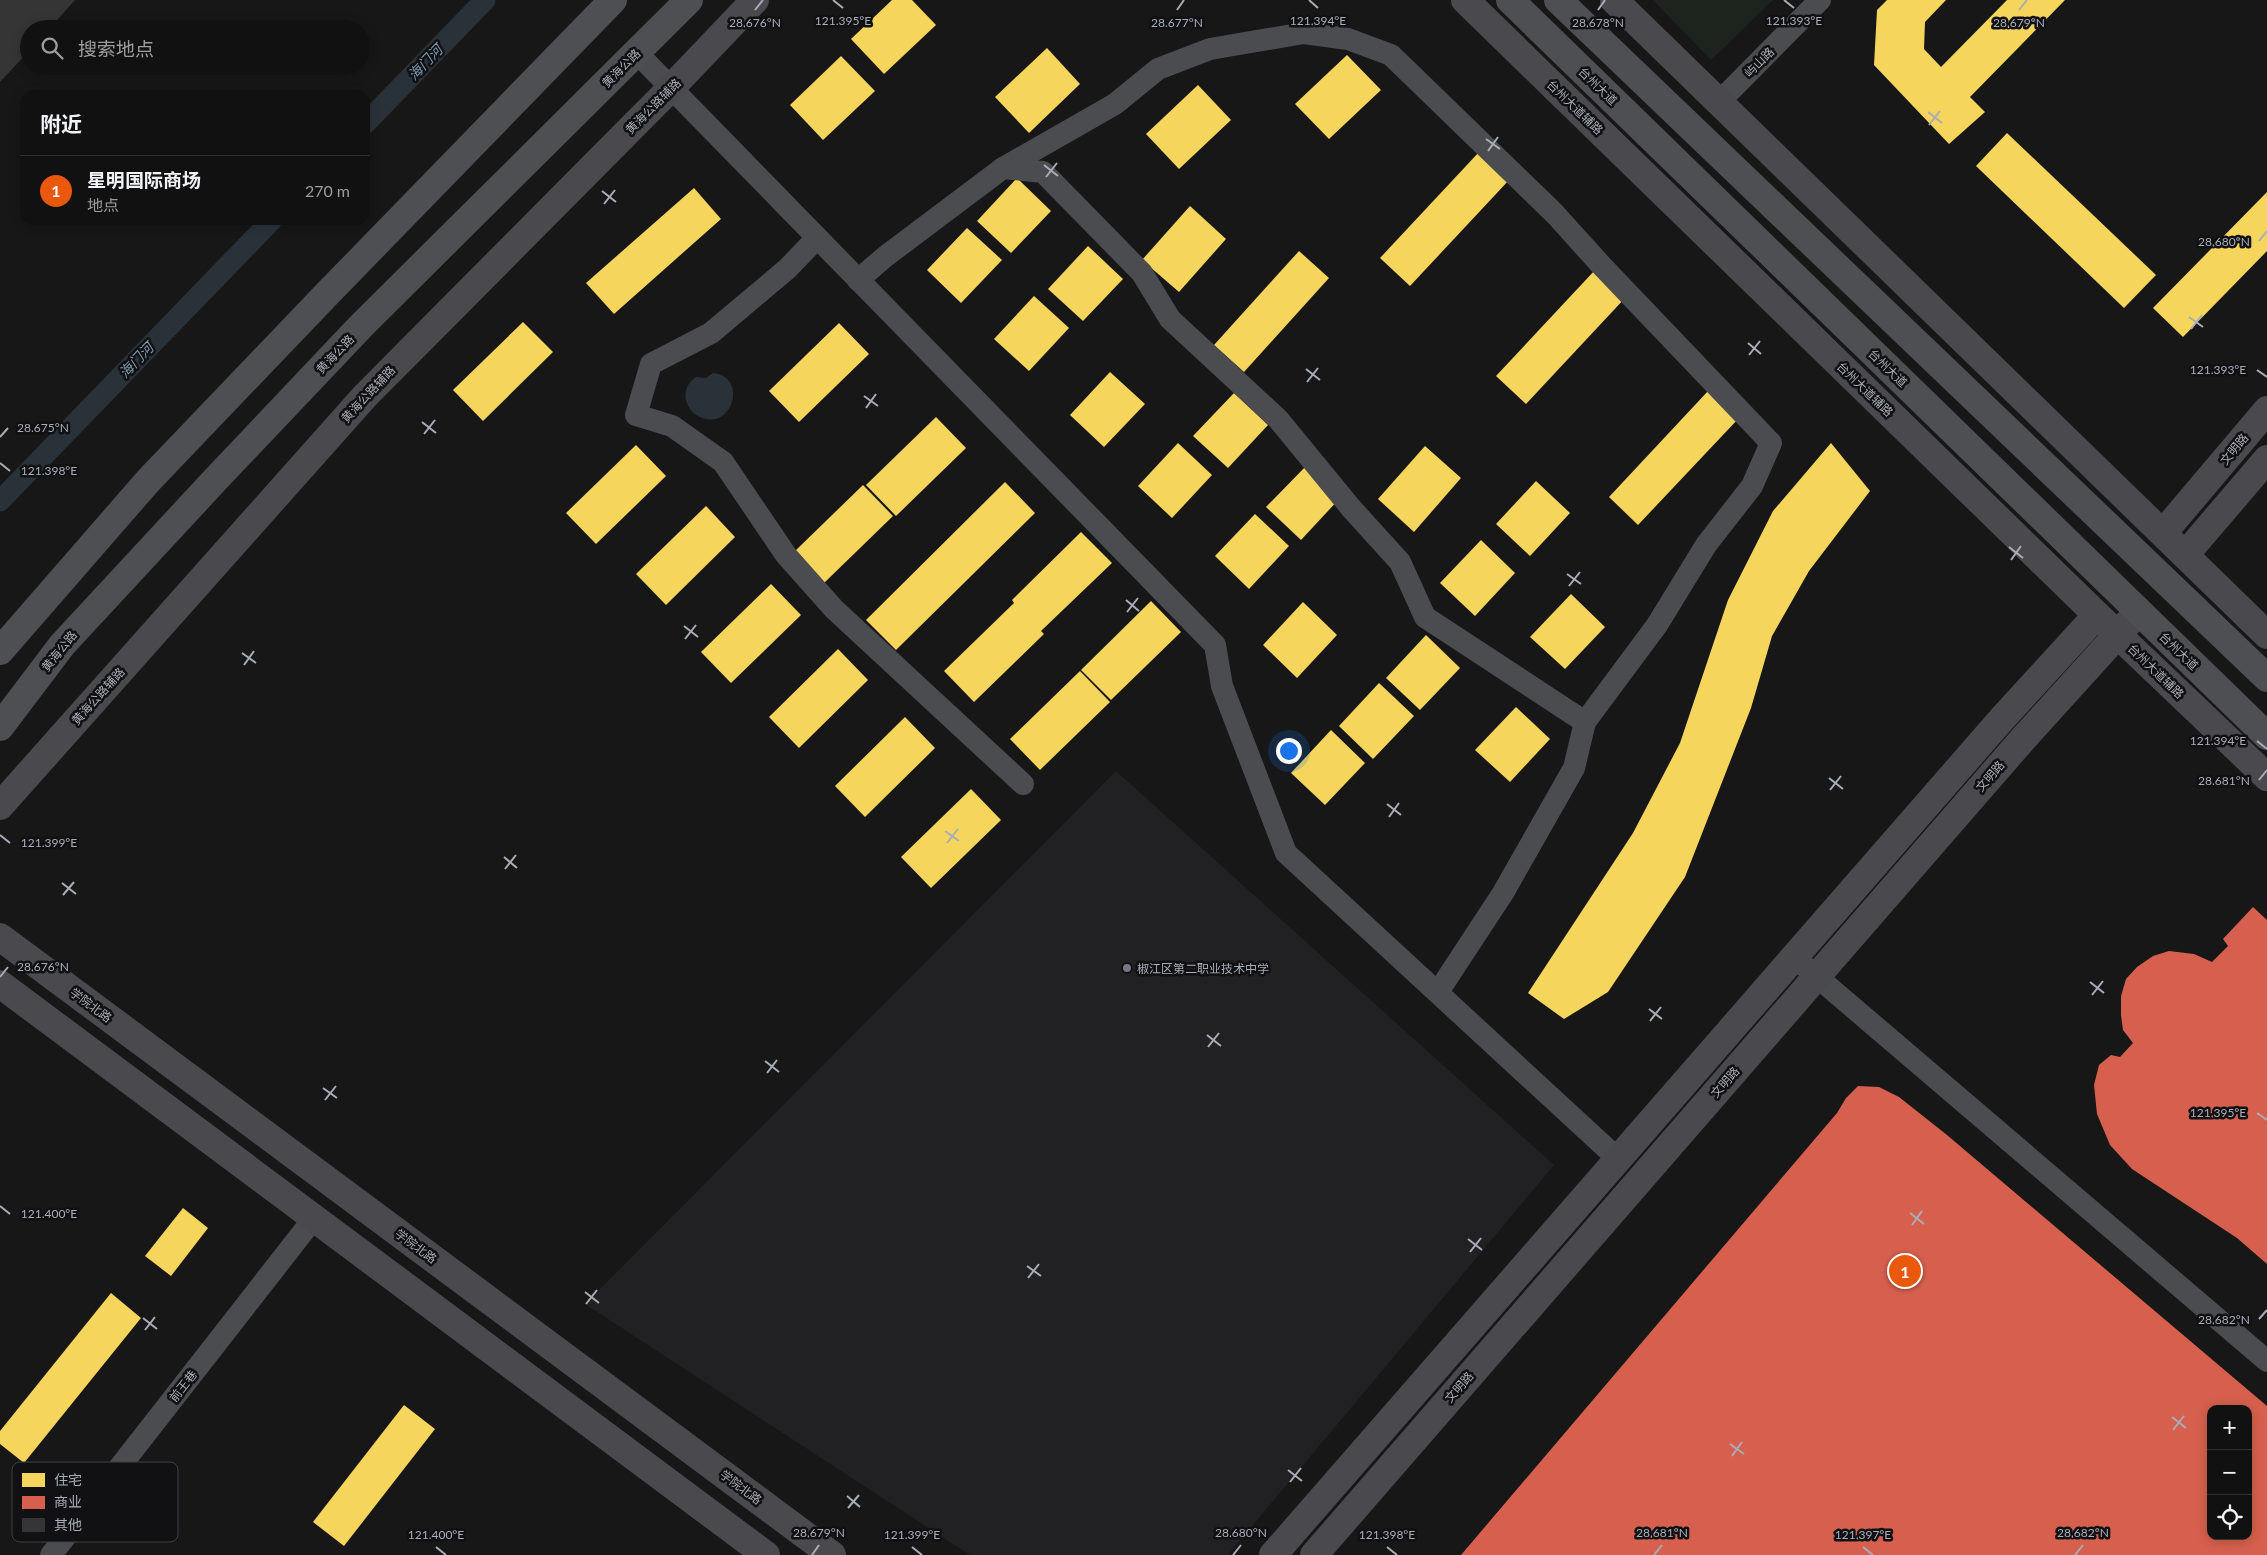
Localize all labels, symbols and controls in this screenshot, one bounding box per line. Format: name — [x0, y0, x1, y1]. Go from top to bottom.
text: 121.395°E — [815, 13, 871, 28]
text: 121.394°E — [1290, 13, 1346, 28]
text: 121.393°E — [1766, 13, 1822, 28]
text: 28.676°N — [729, 15, 781, 30]
text: 28.677°N — [1151, 15, 1203, 30]
text: 28.678°N — [1572, 15, 1624, 30]
text: 28.679°N — [1993, 15, 2045, 30]
search box — [20, 20, 370, 75]
icon: search — [38, 34, 66, 62]
text: 搜索地点 — [78, 37, 154, 60]
water label: 海门河 — [404, 39, 448, 83]
street label: 屿山路 — [1741, 44, 1777, 80]
street label: 黄海公路 — [599, 46, 643, 90]
street label: 台州大道 — [1576, 64, 1620, 108]
street label: 黄海公路辅路 — [622, 75, 684, 137]
street label: 台州大道辅路 — [1544, 77, 1606, 137]
text: 附近 — [40, 111, 82, 136]
text: 星明国际商场 — [87, 168, 201, 191]
text: 1 — [51, 181, 61, 200]
text: 270 m — [305, 181, 350, 200]
text: 地点 — [87, 195, 119, 214]
text: 28.680°N — [2198, 234, 2250, 249]
street label: 黄海公路 — [313, 332, 357, 376]
water label: 海门河 — [115, 337, 159, 381]
street label: 台州大道 — [1866, 346, 1910, 390]
street label: 台州大道辅路 — [1834, 359, 1896, 419]
text: 121.393°E — [2190, 362, 2246, 377]
street label: 黄海公路辅路 — [338, 363, 398, 425]
text: 28.675°N — [17, 420, 69, 435]
street label: 文明路 — [2217, 430, 2251, 468]
text: 121.398°E — [21, 463, 77, 478]
street label: 黄海公路 — [38, 628, 80, 674]
street label: 台州大道 — [2157, 629, 2201, 673]
street label: 台州大道辅路 — [2125, 641, 2187, 701]
street label: 黄海公路辅路 — [68, 664, 128, 728]
text: 121.394°E — [2190, 733, 2246, 748]
your location — [1276, 738, 1302, 764]
street label: 文明路 — [1973, 757, 2007, 795]
text: 28.681°N — [2198, 773, 2250, 788]
text: 121.399°E — [21, 835, 77, 850]
text: 28.676°N — [17, 959, 69, 974]
place label: 椒江区第二职业技术中学 — [1137, 961, 1269, 976]
marker: 椒江区第二职业技术中学 — [1121, 962, 1133, 974]
street label: 学院北路 — [67, 985, 115, 1025]
street label: 文明路 — [1708, 1063, 1742, 1101]
text: 121.395°E — [2190, 1105, 2246, 1120]
text: 121.400°E — [21, 1206, 77, 1221]
street label: 学院北路 — [392, 1226, 440, 1266]
pin: 1 — [1889, 1252, 1921, 1290]
text: 28.682°N — [2198, 1312, 2250, 1327]
street label: 前王巷 — [166, 1367, 200, 1405]
street label: 文明路 — [1442, 1368, 1476, 1406]
map controls — [2207, 1405, 2252, 1540]
button: + — [2207, 1405, 2252, 1450]
button: − — [2207, 1450, 2252, 1495]
legend — [12, 1462, 178, 1542]
street label: 学院北路 — [717, 1467, 765, 1507]
text: 住宅 — [54, 1471, 82, 1488]
text: 商业 — [54, 1493, 82, 1510]
button: locate — [2207, 1495, 2252, 1540]
text: 其他 — [54, 1516, 82, 1533]
text: 28.679°N — [793, 1525, 845, 1540]
text: 28.680°N — [1215, 1525, 1267, 1540]
text: 28.681°N — [1636, 1525, 1688, 1540]
text: 28.682°N — [2057, 1525, 2109, 1540]
text: 121.400°E — [408, 1527, 464, 1542]
text: 121.399°E — [884, 1527, 940, 1542]
text: 121.398°E — [1359, 1527, 1415, 1542]
text: 121.397°E — [1835, 1527, 1891, 1542]

